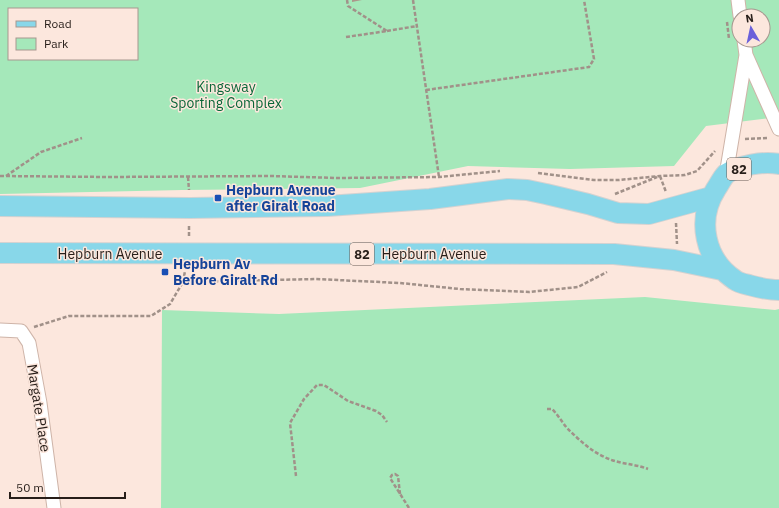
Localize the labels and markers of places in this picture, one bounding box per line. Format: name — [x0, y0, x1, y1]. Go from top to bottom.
place label: Hepburn Avenue after Giralt Road — [226, 181, 336, 215]
marker: Hepburn Avenue after Giralt Road — [213, 193, 223, 203]
place label: Hepburn Av Before Giralt Rd — [173, 255, 278, 289]
marker: Hepburn Av Before Giralt Rd — [160, 267, 170, 277]

